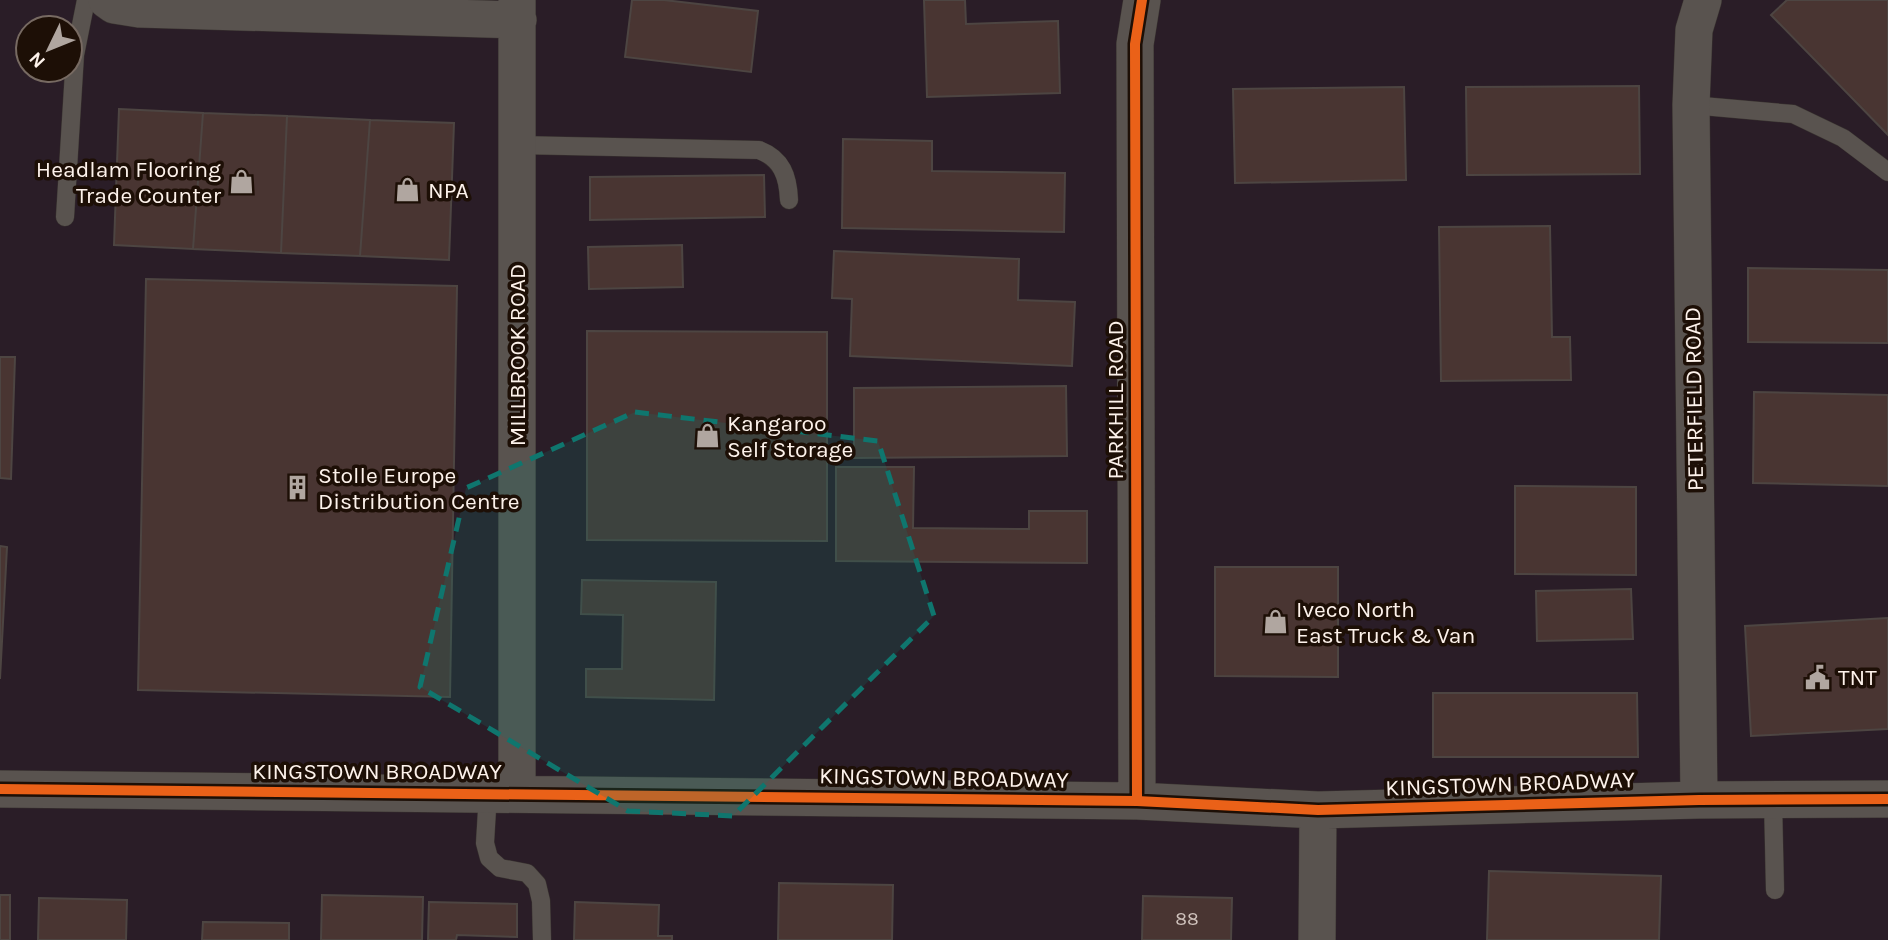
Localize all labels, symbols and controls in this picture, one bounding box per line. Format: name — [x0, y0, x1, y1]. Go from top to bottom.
north arrow — [14, 14, 84, 84]
text: N — [25, 47, 50, 72]
place label: Headlam Flooring Trade Counter — [36, 156, 222, 209]
shop icon: Headlam Flooring Trade Counter — [227, 168, 255, 196]
shop icon: NPA — [394, 176, 422, 204]
place label: NPA — [428, 177, 469, 204]
street label: MILLBROOK ROAD — [504, 264, 531, 446]
street label: PETERFIELD ROAD — [1679, 307, 1709, 491]
street label: PARKHILL ROAD — [1102, 320, 1129, 480]
place label: Kangaroo Self Storage — [727, 410, 853, 463]
shop icon: Kangaroo Self Storage — [693, 422, 721, 450]
place label: Stolle Europe Distribution Centre — [318, 462, 519, 515]
building icon: Stolle Europe Distribution Centre — [284, 474, 312, 502]
place label: Iveco North East Truck & Van — [1296, 596, 1475, 649]
shop icon: Iveco North East Truck & Van — [1262, 608, 1290, 636]
public building icon: TNT — [1804, 663, 1832, 691]
place label: TNT — [1838, 664, 1877, 691]
street label: KINGSTOWN BROADWAY — [252, 758, 502, 785]
street label: KINGSTOWN BROADWAY — [819, 762, 1069, 794]
street label: KINGSTOWN BROADWAY — [1385, 766, 1636, 802]
house number: 88 — [1175, 908, 1199, 930]

